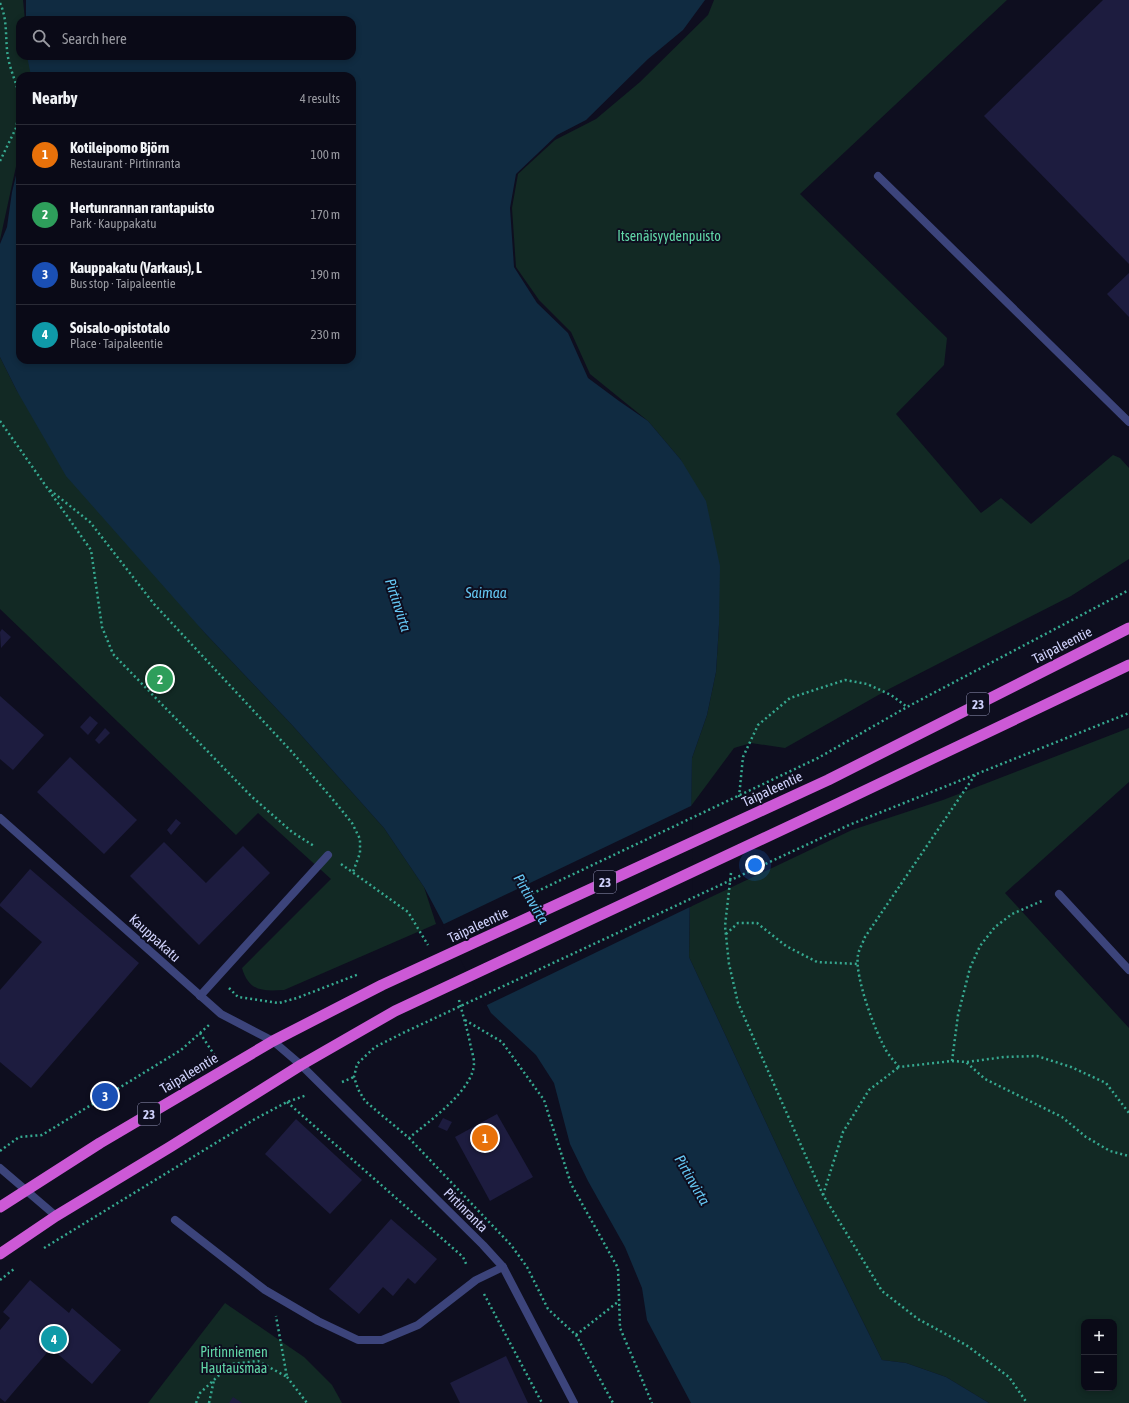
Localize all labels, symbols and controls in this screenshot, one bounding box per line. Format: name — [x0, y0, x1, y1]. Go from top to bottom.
search box — [16, 16, 356, 60]
icon: search — [30, 27, 52, 49]
text: Search here — [62, 30, 127, 47]
text: Nearby — [32, 88, 78, 108]
text: 4 results — [300, 91, 340, 106]
text: Kotileipomo Björn — [70, 139, 169, 156]
text: 1 — [42, 147, 48, 162]
text: 100 m — [311, 147, 340, 162]
text: Restaurant · Pirtinranta — [70, 156, 181, 171]
text: Hertunrannan rantapuisto — [70, 199, 215, 216]
text: 2 — [42, 207, 48, 222]
text: 170 m — [311, 207, 340, 222]
text: Park · Kauppakatu — [70, 216, 157, 231]
park label: Itsenäisyydenpuisto — [617, 228, 721, 244]
text: Kauppakatu (Varkaus), L — [70, 259, 202, 276]
text: 3 — [42, 267, 48, 282]
text: 190 m — [311, 267, 340, 282]
text: Bus stop · Taipaleentie — [70, 276, 176, 291]
text: Soisalo-opistotalo — [70, 319, 170, 336]
text: 4 — [42, 327, 48, 342]
text: 230 m — [311, 327, 340, 342]
text: Place · Taipaleentie — [70, 336, 163, 351]
water label: Pirtinvirta — [382, 576, 415, 634]
water label: Saimaa — [464, 584, 507, 601]
street label: Taipaleentie — [1030, 623, 1094, 667]
pin: 2 — [147, 664, 173, 694]
road number: 23 — [967, 693, 989, 715]
street label: Taipaleentie — [739, 768, 805, 810]
your location — [745, 855, 765, 875]
water label: Pirtinvirta — [510, 871, 553, 927]
road number: 23 — [594, 871, 616, 893]
street label: Taipaleentie — [445, 904, 511, 946]
street label: Kauppakatu — [126, 911, 184, 965]
street label: Taipaleentie — [157, 1049, 221, 1097]
pin: 3 — [92, 1081, 118, 1111]
road number: 23 — [138, 1103, 160, 1125]
pin: 1 — [472, 1123, 498, 1153]
water label: Pirtinvirta — [671, 1152, 714, 1208]
street label: Pirtinranta — [441, 1185, 491, 1235]
map controls — [1081, 1319, 1117, 1391]
button: + — [1081, 1319, 1117, 1355]
pin: 4 — [41, 1324, 67, 1354]
park label: Pirtinniemen Hautausmaa — [200, 1344, 268, 1376]
button: − — [1081, 1355, 1117, 1391]

